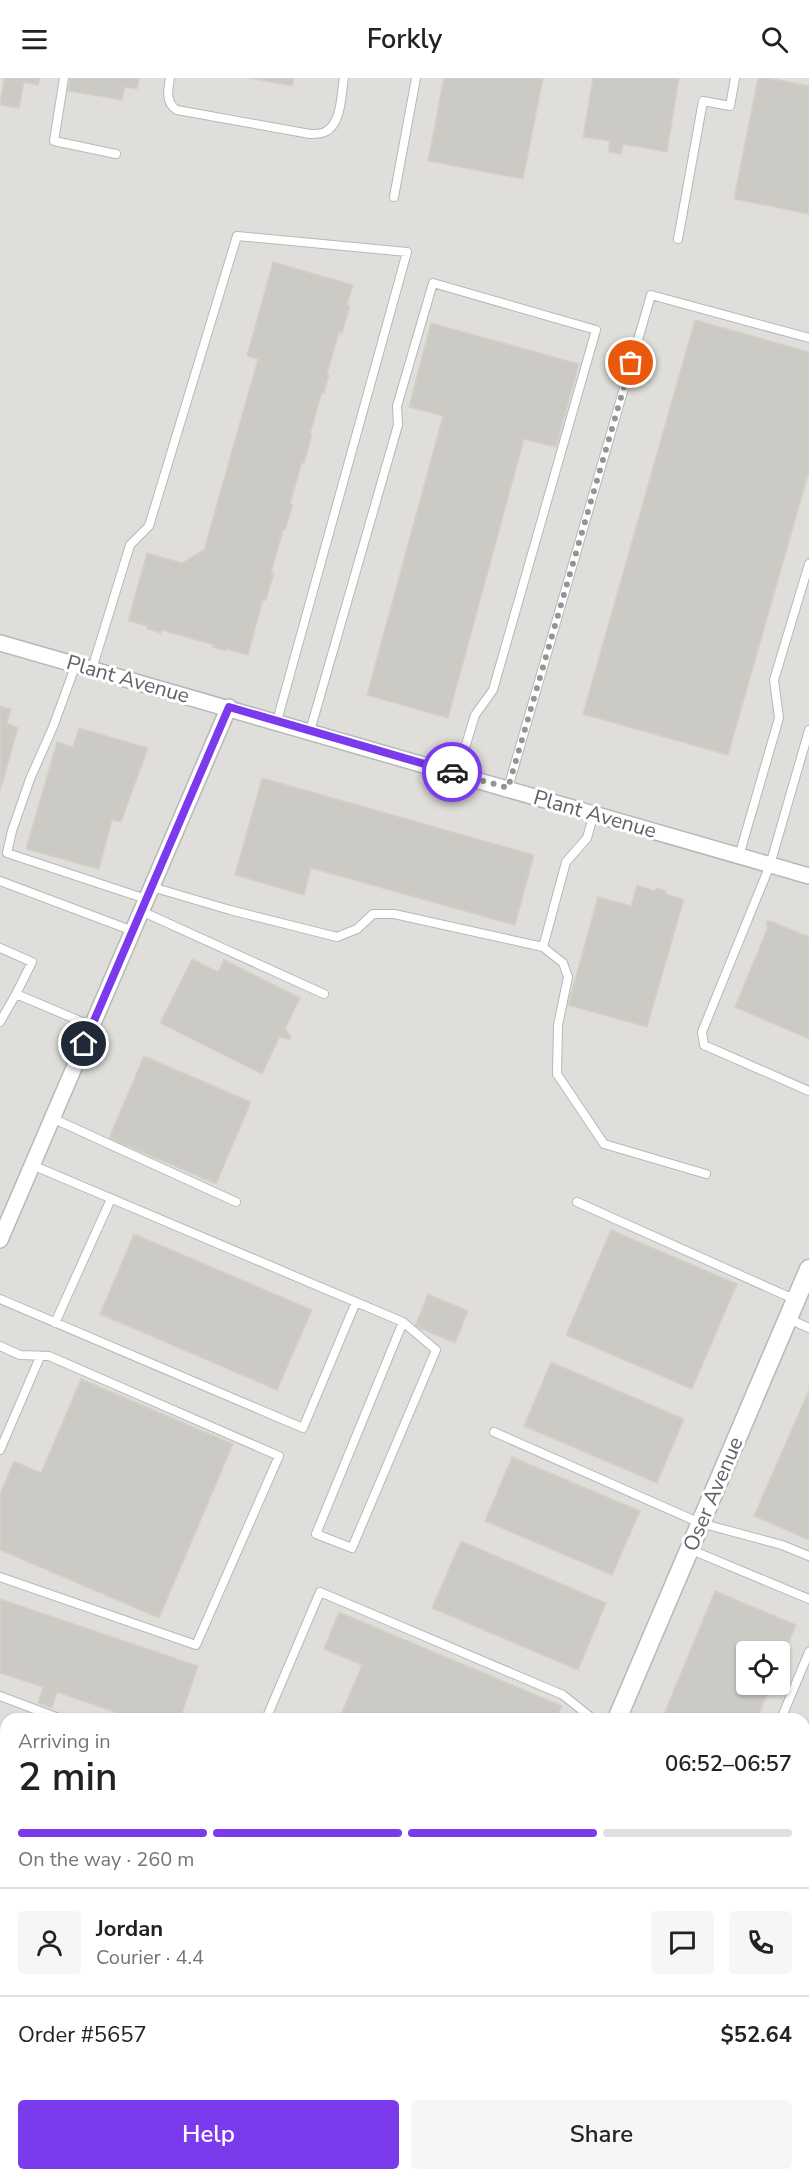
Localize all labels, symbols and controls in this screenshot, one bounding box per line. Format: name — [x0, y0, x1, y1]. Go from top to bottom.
text: Forkly — [367, 21, 442, 58]
icon: menu — [18, 23, 51, 56]
icon: search — [758, 23, 791, 56]
pin — [605, 337, 656, 388]
icon: bag — [614, 346, 647, 379]
street label: Plant Avenue — [63, 648, 193, 710]
courier — [422, 742, 482, 802]
icon: car — [436, 756, 469, 789]
street label: Plant Avenue — [530, 783, 660, 845]
pin — [58, 1018, 109, 1069]
icon: home — [67, 1027, 100, 1060]
street label: Oser Avenue — [676, 1432, 750, 1556]
map controls — [736, 1641, 790, 1695]
button: locate — [736, 1641, 790, 1695]
text: Arriving in — [18, 1728, 111, 1755]
text: 06:52–06:57 — [665, 1749, 792, 1779]
text: 2 min — [18, 1751, 117, 1804]
text: On the way · 260 m — [18, 1846, 194, 1873]
button: person — [18, 1911, 81, 1974]
button: chat — [651, 1911, 714, 1974]
button: phone — [729, 1911, 792, 1974]
text: Jordan — [96, 1914, 163, 1944]
text: Courier · 4.4 — [96, 1944, 204, 1971]
text: Order #5657 — [18, 2020, 147, 2050]
text: $52.64 — [721, 2020, 792, 2050]
button: Help — [18, 2100, 399, 2169]
button: Share — [411, 2100, 792, 2169]

